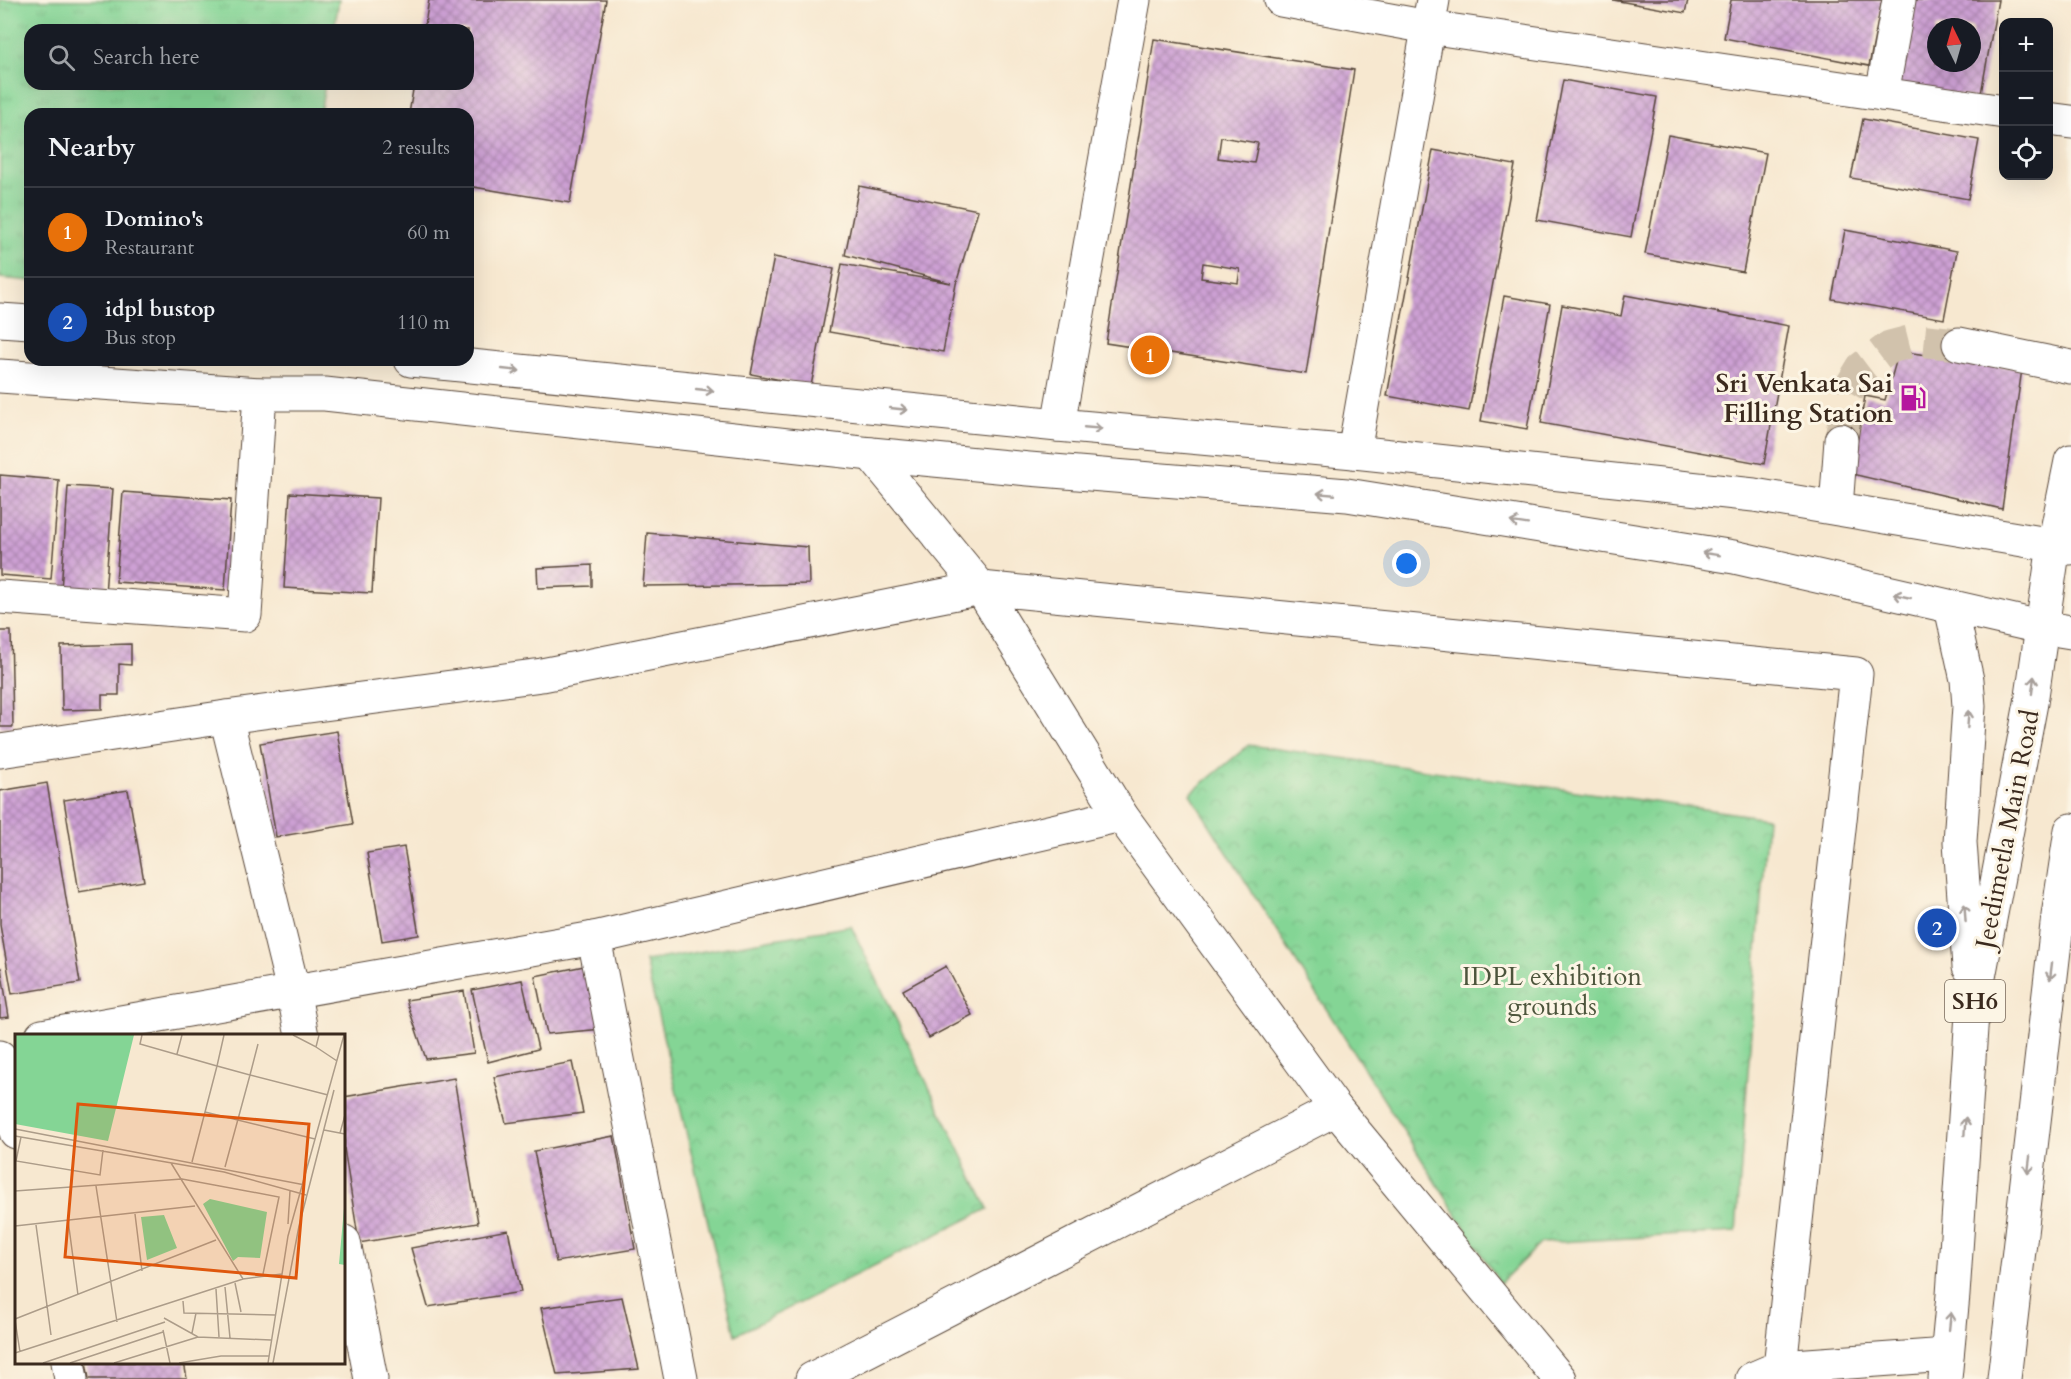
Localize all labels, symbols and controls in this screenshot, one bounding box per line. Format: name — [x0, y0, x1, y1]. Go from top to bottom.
north arrow — [1927, 18, 1981, 72]
map controls — [1999, 18, 2053, 180]
button: + — [1999, 18, 2053, 72]
search box — [24, 24, 474, 90]
icon: search — [45, 41, 78, 74]
text: Search here — [93, 42, 200, 72]
button: − — [1999, 72, 2053, 126]
button: locate — [1999, 126, 2053, 180]
text: Nearby — [48, 130, 136, 165]
text: 2 results — [382, 134, 450, 161]
text: Domino's — [105, 204, 203, 234]
text: 1 — [62, 219, 73, 246]
text: 60 m — [407, 219, 450, 246]
text: Restaurant — [105, 234, 194, 261]
text: idpl bustop — [105, 294, 216, 324]
text: 2 — [62, 309, 73, 336]
text: 110 m — [397, 309, 450, 336]
text: Bus stop — [105, 324, 176, 351]
pin: 1 — [1130, 332, 1170, 378]
one-way arrow — [500, 365, 520, 376]
place label: Sri Venkata Sai Filling Station — [1716, 366, 1893, 431]
fuel station icon: Sri Venkata Sai Filling Station — [1898, 383, 1928, 413]
one-way arrow — [694, 385, 714, 396]
one-way arrow — [888, 404, 908, 415]
one-way arrow — [1082, 423, 1102, 434]
one-way arrow — [1316, 488, 1336, 499]
one-way arrow — [1509, 517, 1529, 528]
one-way arrow — [1702, 548, 1722, 559]
your location — [1392, 549, 1421, 578]
one-way arrow — [1892, 590, 1912, 601]
one-way arrow — [2028, 676, 2039, 696]
street label: Jeedimetla Main Road — [1966, 707, 2048, 955]
one-way arrow — [1963, 709, 1974, 729]
one-way arrow — [1959, 904, 1970, 924]
pin: 2 — [1918, 906, 1956, 950]
park label: IDPL exhibition grounds — [1462, 959, 1642, 1024]
one-way arrow — [2045, 961, 2056, 981]
road number: SH6 — [1945, 980, 2005, 1022]
inset map — [15, 1034, 345, 1364]
one-way arrow — [1959, 1117, 1970, 1137]
one-way arrow — [2023, 1155, 2034, 1174]
one-way arrow — [1945, 1311, 1956, 1331]

